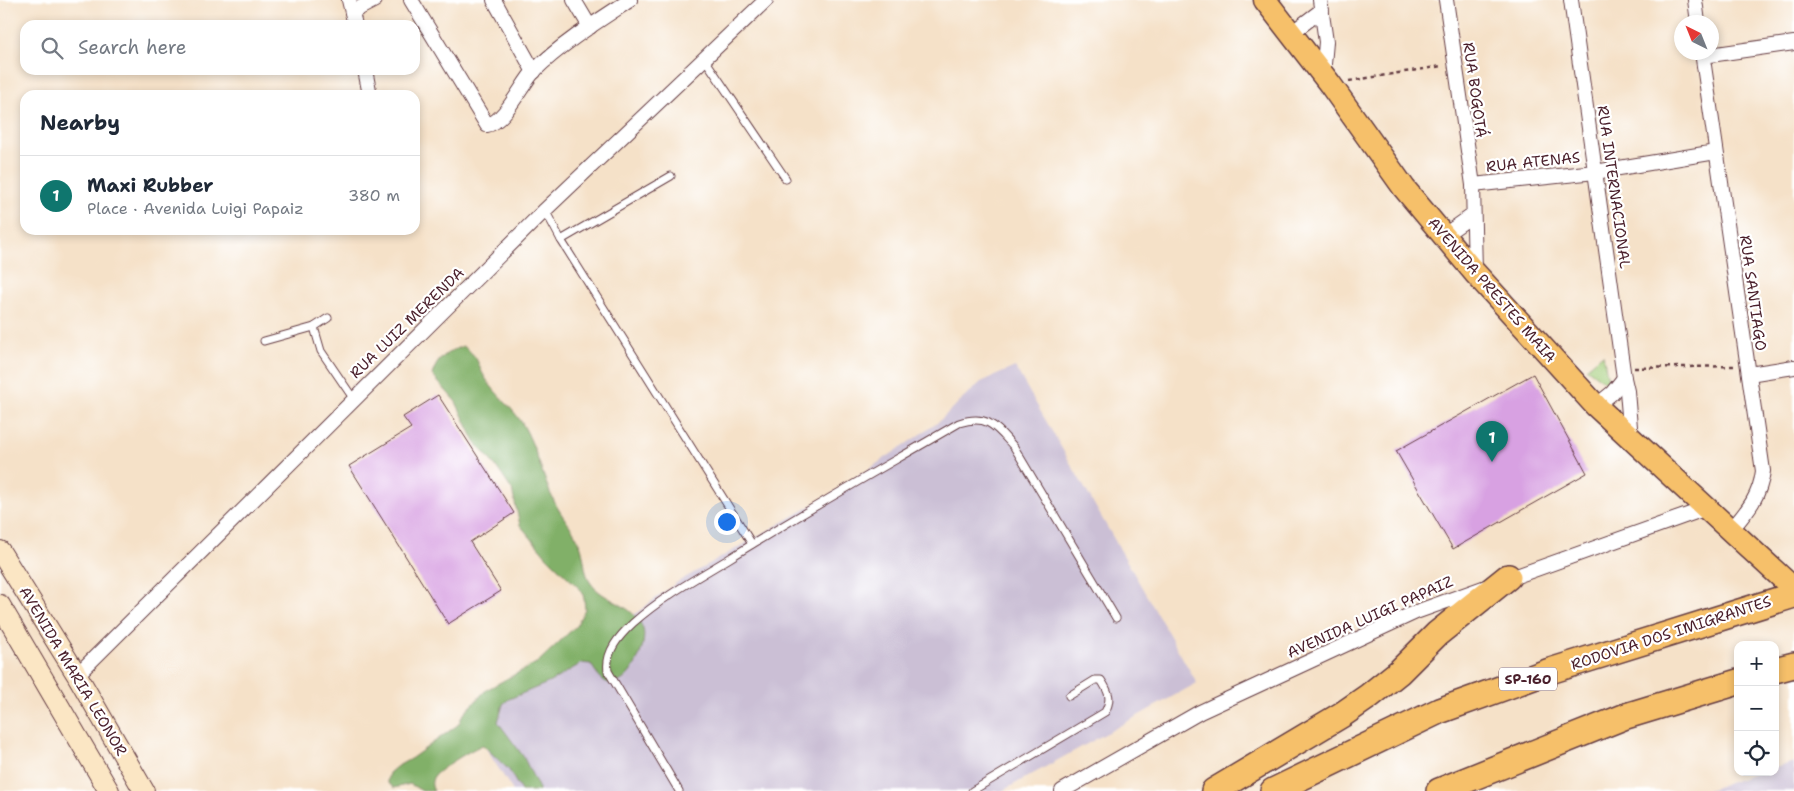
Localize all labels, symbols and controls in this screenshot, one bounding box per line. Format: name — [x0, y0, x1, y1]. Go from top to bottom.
north arrow — [1674, 15, 1719, 60]
search box — [20, 20, 420, 75]
icon: search — [38, 34, 66, 62]
text: Search here — [78, 35, 187, 60]
street label: RUA BOGOTÁ — [1458, 41, 1493, 139]
street label: RUA INTERNACIONAL — [1593, 104, 1635, 270]
text: Nearby — [40, 109, 120, 137]
street label: RUA ATENAS — [1485, 147, 1581, 177]
text: Maxi Rubber — [87, 173, 213, 198]
text: 1 — [52, 185, 60, 206]
text: 380 m — [348, 185, 400, 206]
text: Place · Avenida Luigi Papaiz — [87, 198, 304, 219]
street label: AVENIDA PRESTES MAIA — [1423, 213, 1561, 367]
street label: RUA SANTIAGO — [1735, 234, 1771, 352]
street label: RUA LUIZ MERENDA — [345, 263, 469, 383]
pin: 1 — [1476, 421, 1508, 462]
your location — [714, 509, 740, 535]
street label: AVENIDA LUIGI PAPAIZ — [1284, 571, 1456, 663]
street label: AVENIDA MARIA LEONOR — [14, 583, 132, 759]
street label: RODOVIA DOS IMIGRANTES — [1568, 591, 1774, 675]
map controls — [1734, 641, 1779, 776]
button: + — [1734, 641, 1779, 686]
road number: SP-160 — [1499, 668, 1557, 691]
button: − — [1734, 686, 1779, 731]
button: locate — [1734, 731, 1779, 776]

